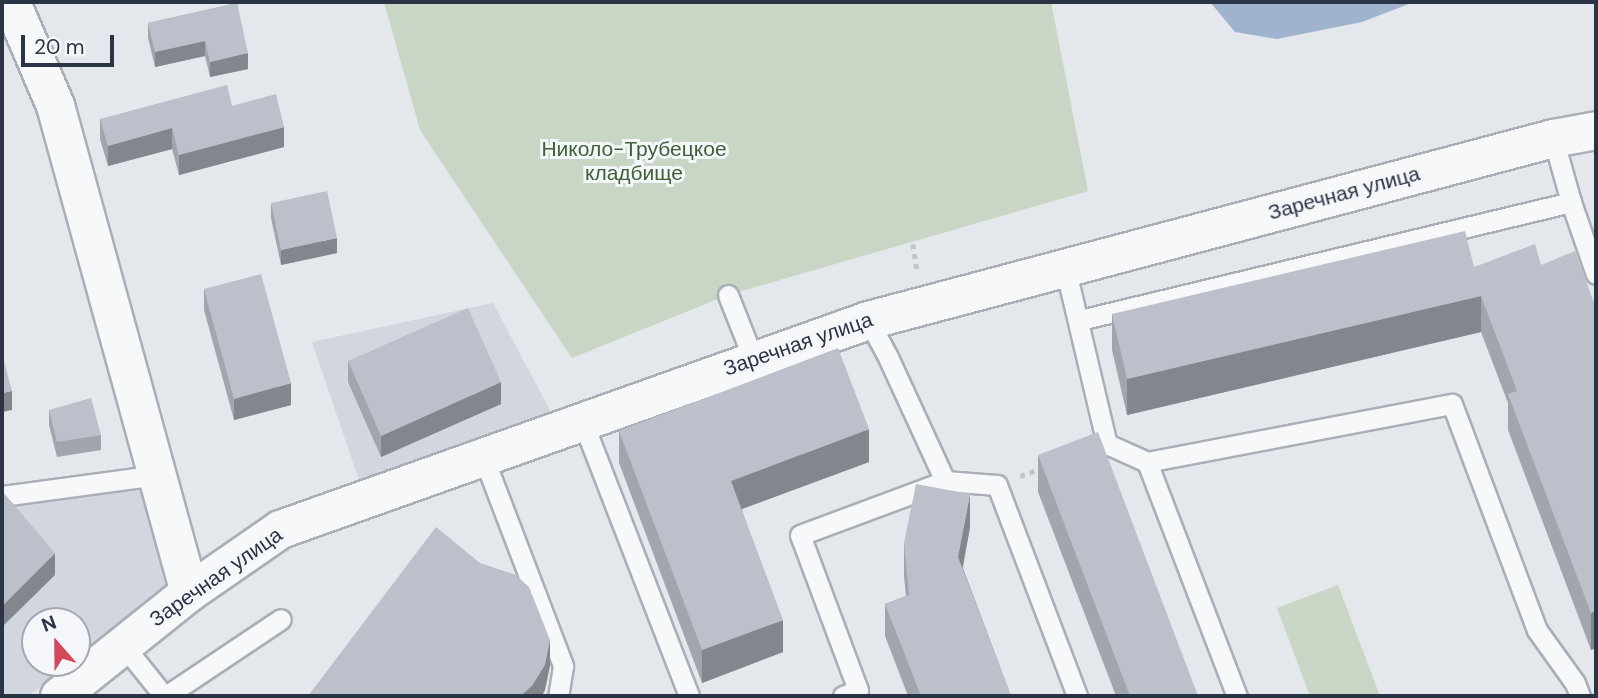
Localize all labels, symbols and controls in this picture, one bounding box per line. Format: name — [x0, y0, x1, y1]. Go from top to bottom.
scale bar — [24, 21, 117, 65]
text: 20 m — [34, 33, 85, 61]
park label: Николо-Трубецкое кладбище — [541, 136, 727, 186]
street label: Заречная улица — [1265, 161, 1423, 225]
street label: Заречная улица — [720, 307, 876, 381]
street label: Заречная улица — [145, 522, 287, 632]
north arrow — [21, 607, 91, 677]
text: N — [38, 610, 60, 638]

